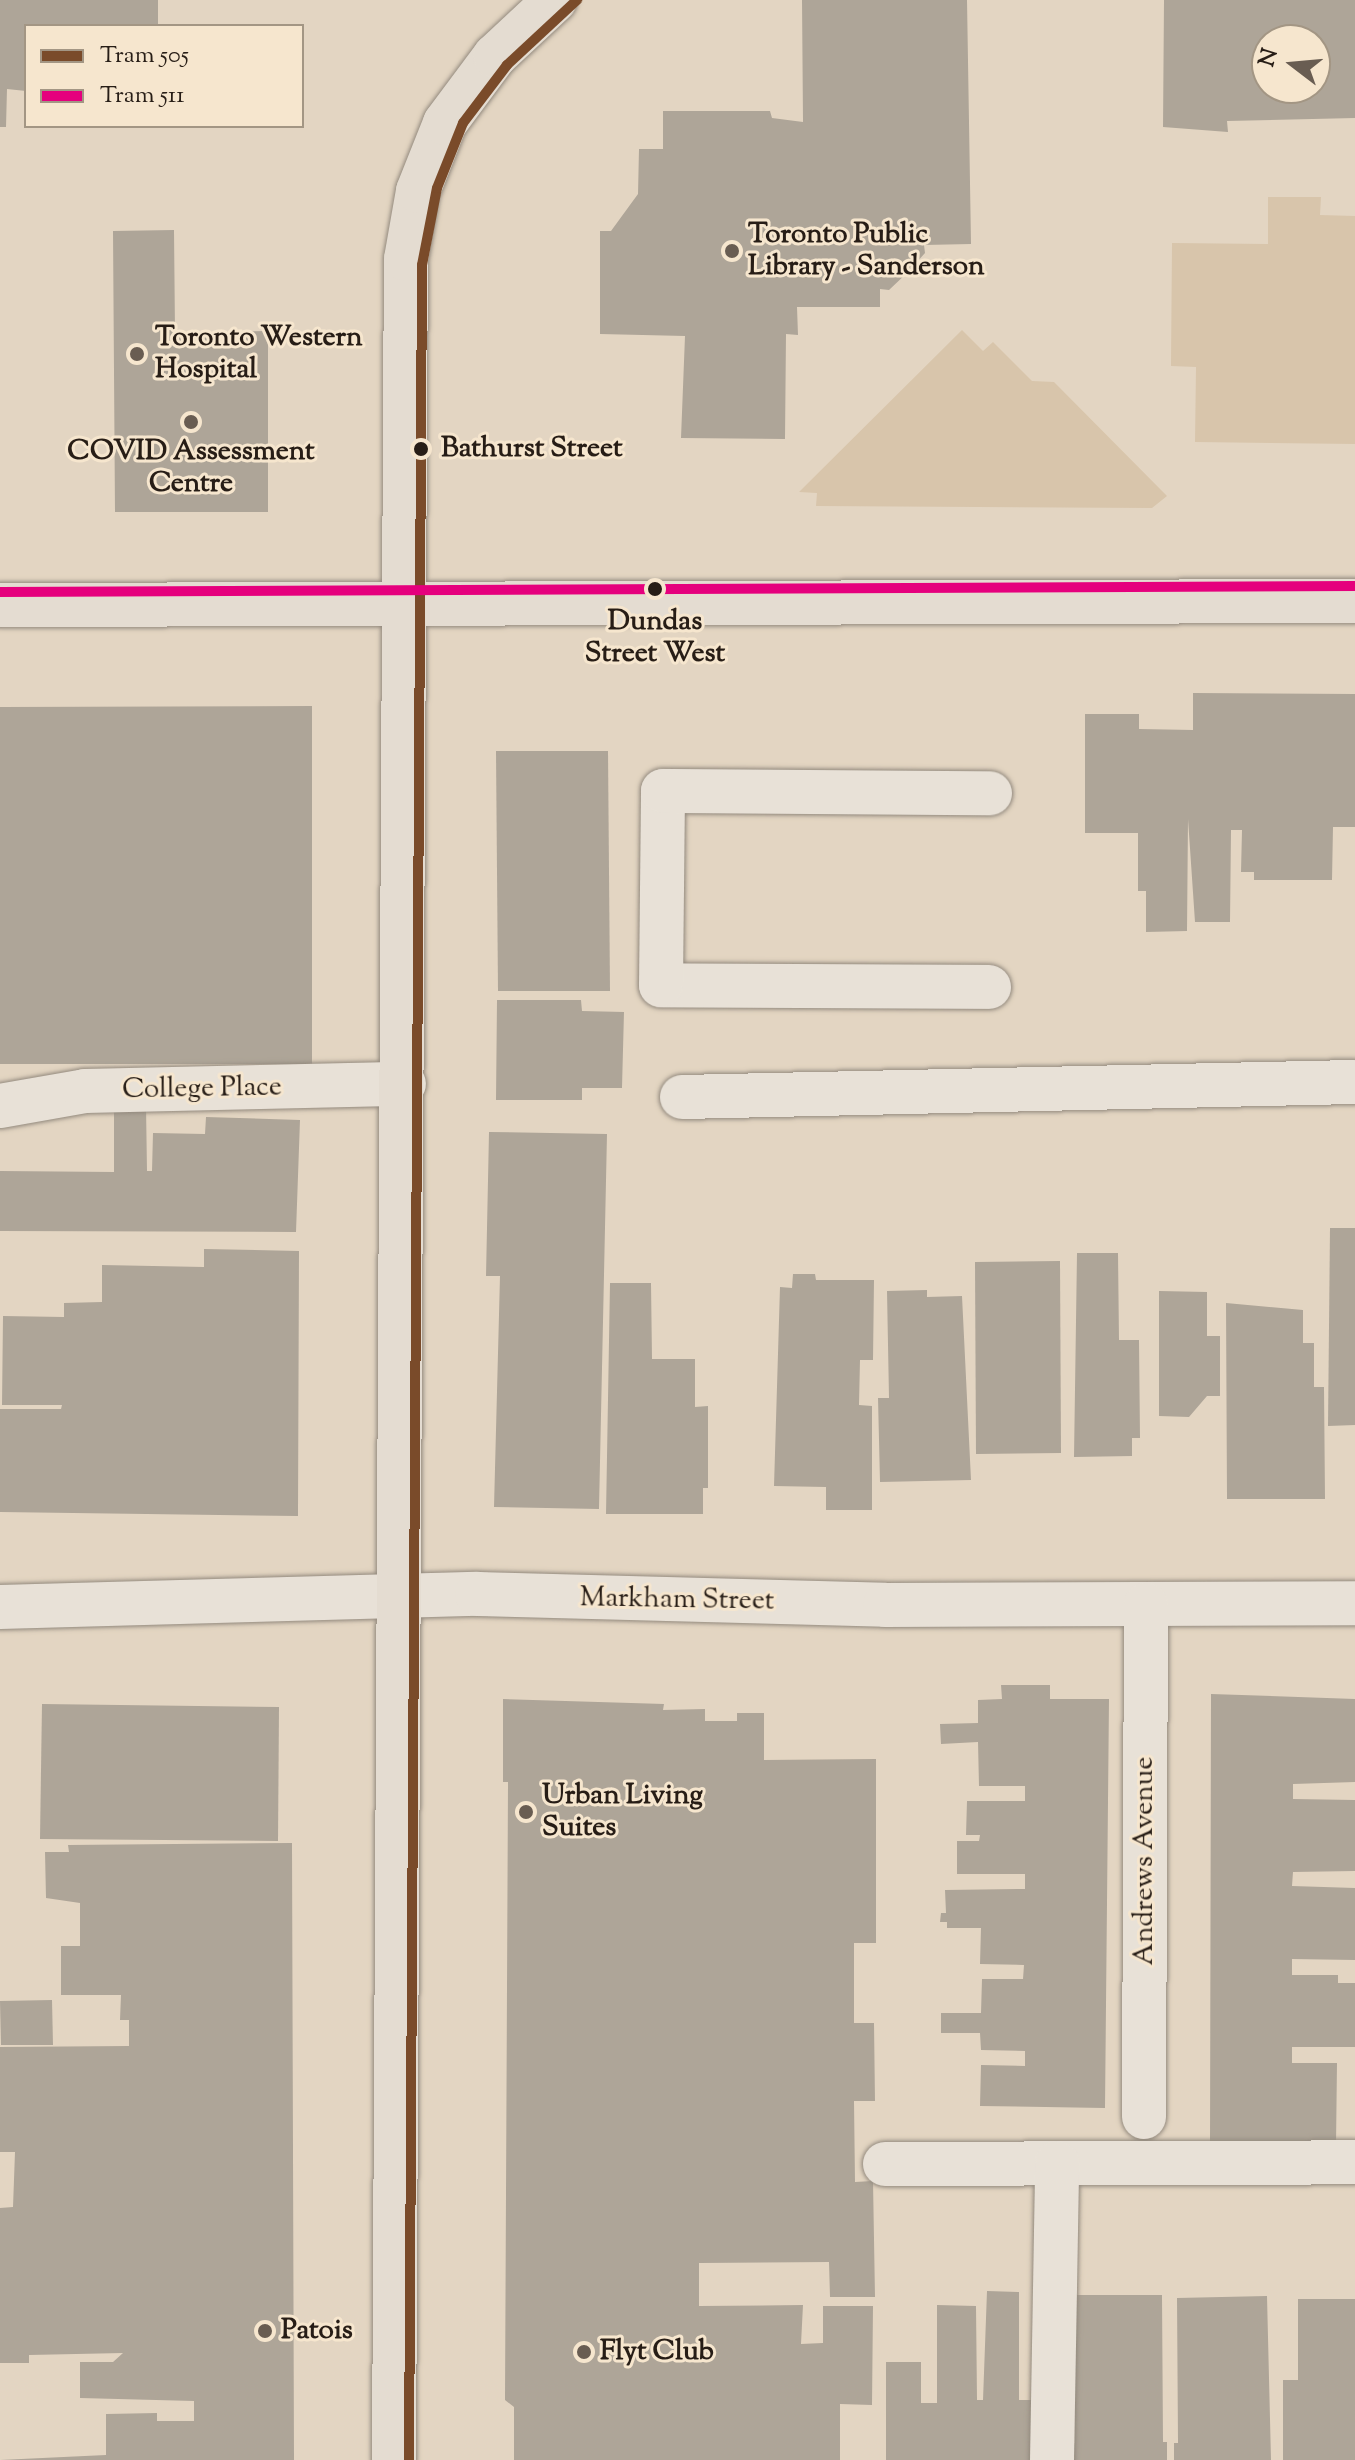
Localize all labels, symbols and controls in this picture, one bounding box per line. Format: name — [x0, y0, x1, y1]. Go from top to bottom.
legend — [24, 24, 304, 128]
north arrow — [1251, 24, 1331, 104]
text: Tram 505 — [100, 39, 189, 73]
text: N — [1252, 45, 1288, 71]
text: Tram 511 — [100, 79, 184, 113]
place label: Toronto Public Library - Sanderson — [748, 218, 985, 284]
marker: Toronto Public Library - Sanderson — [723, 242, 741, 260]
place label: Toronto Western Hospital — [155, 321, 363, 387]
marker: Toronto Western Hospital — [126, 343, 148, 365]
marker: COVID Assessment Centre — [182, 413, 200, 431]
place label: Bathurst Street — [441, 432, 622, 466]
place label: COVID Assessment Centre — [67, 435, 315, 501]
marker: Bathurst Street — [408, 436, 434, 462]
marker: Dundas Street West — [642, 576, 668, 602]
place label: Dundas Street West — [585, 605, 725, 671]
street label: College Place — [122, 1071, 282, 1107]
street label: Markham Street — [579, 1582, 775, 1618]
street label: Andrews Avenue — [1128, 1756, 1162, 1966]
place label: Urban Living Suites — [542, 1779, 703, 1845]
marker: Urban Living Suites — [517, 1803, 535, 1821]
place label: Patois — [281, 2314, 353, 2348]
marker: Patois — [256, 2322, 274, 2340]
place label: Flyt Club — [600, 2335, 714, 2369]
marker: Flyt Club — [575, 2343, 593, 2361]

